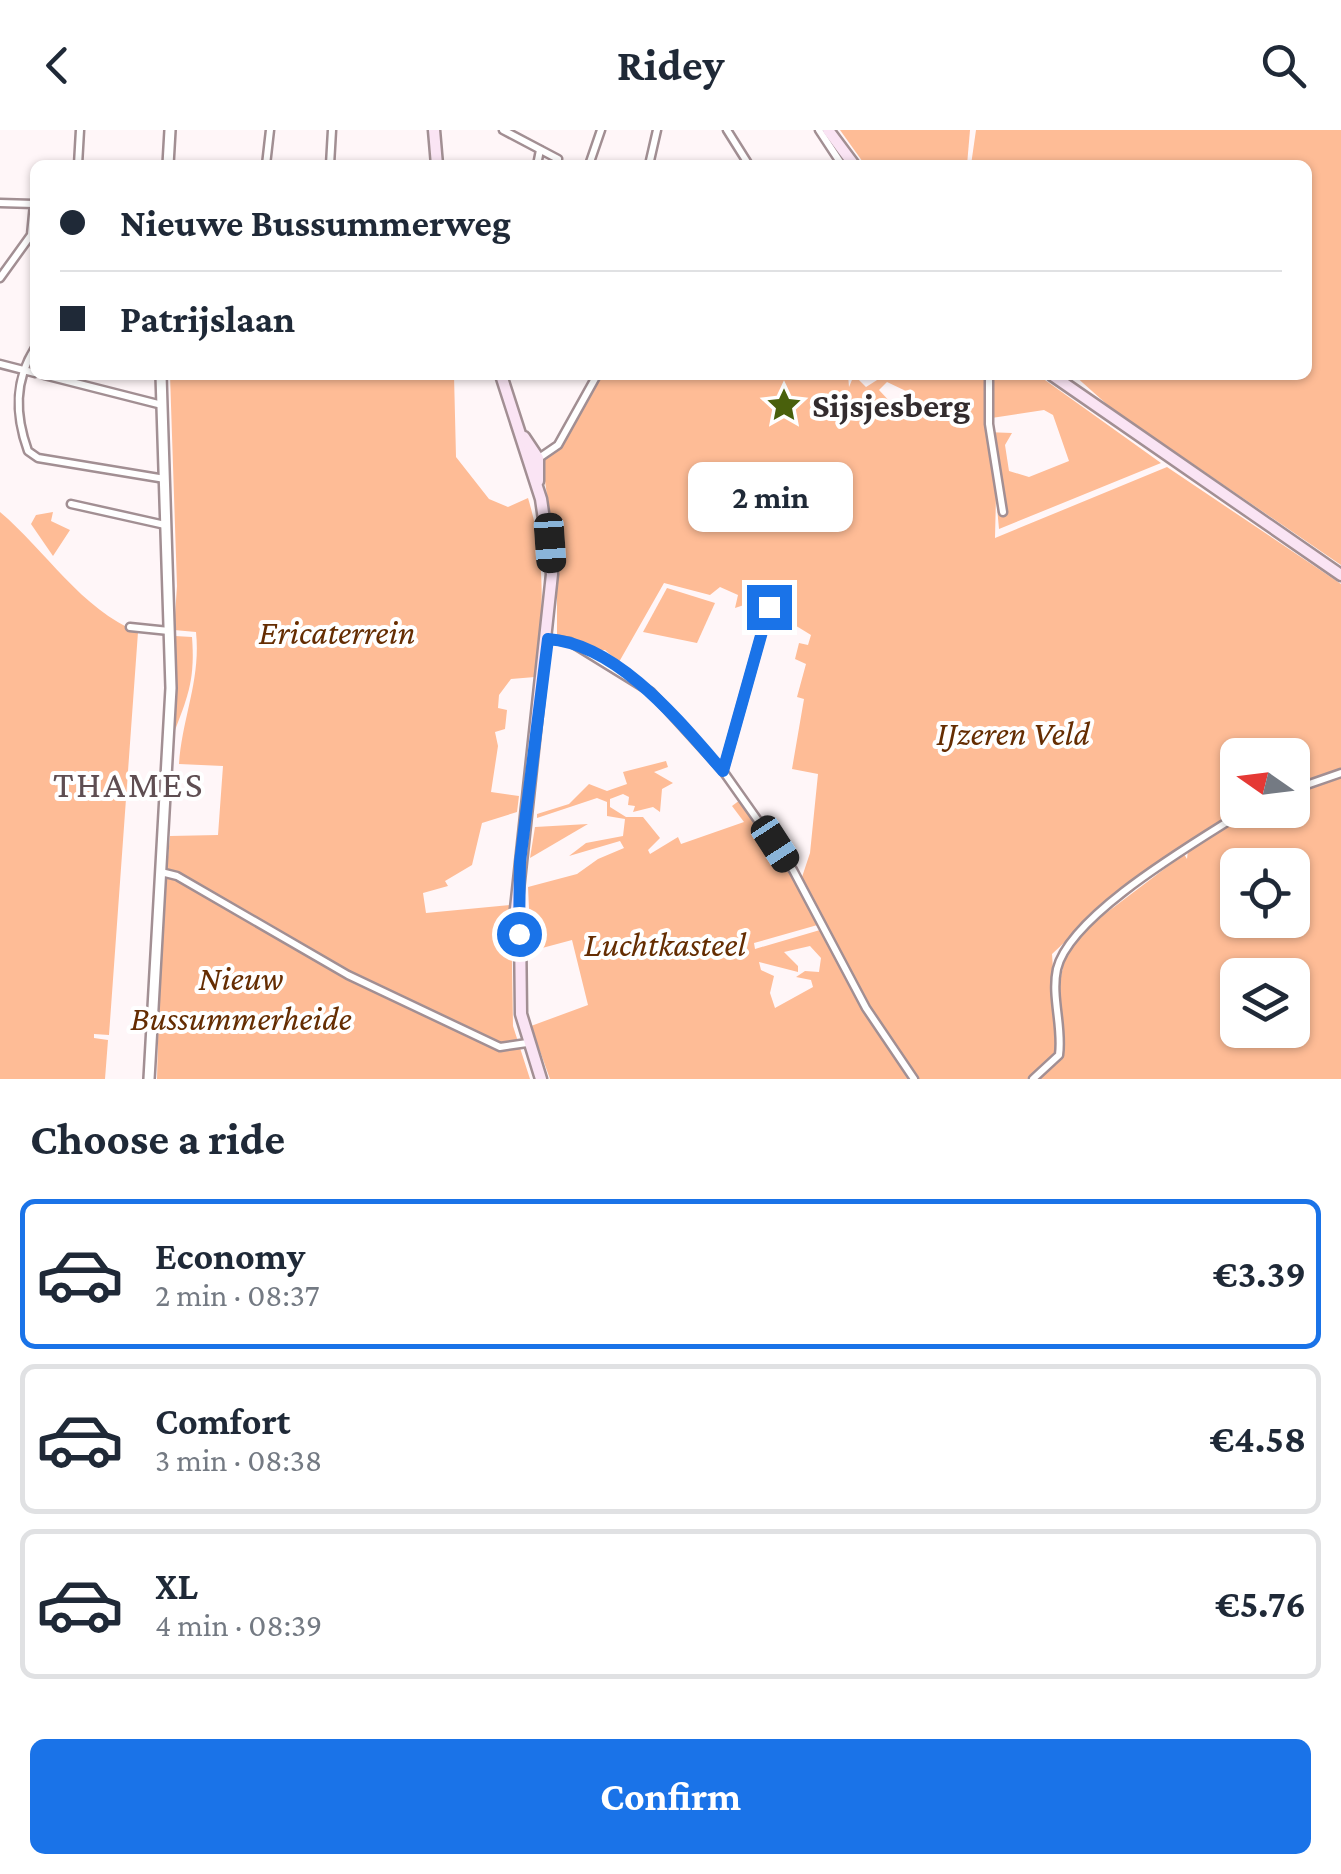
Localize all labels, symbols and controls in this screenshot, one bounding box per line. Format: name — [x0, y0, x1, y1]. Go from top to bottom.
icon: back — [30, 38, 85, 93]
icon: search — [1256, 38, 1311, 93]
text: Ridey — [617, 40, 724, 90]
text: Nieuwe Bussummerweg — [120, 202, 511, 244]
text: Patrijslaan — [120, 298, 295, 340]
place icon: Sijsjesberg — [765, 386, 803, 424]
place label: Sijsjesberg — [812, 386, 971, 425]
callout: 2 min — [686, 462, 852, 532]
text: 2 min — [732, 479, 809, 515]
car — [533, 512, 567, 574]
route end — [747, 585, 792, 630]
park label: Ericaterrein — [258, 613, 416, 652]
park label: IJzeren Veld — [936, 714, 1091, 753]
north arrow — [1220, 738, 1310, 828]
map controls — [1220, 738, 1310, 1048]
district label: THAMES — [53, 763, 205, 805]
car — [746, 811, 804, 877]
button: locate — [1220, 848, 1310, 938]
route start — [497, 912, 542, 957]
park label: Luchtkasteel — [584, 925, 746, 964]
button: layers — [1220, 958, 1310, 1048]
park label: Nieuw Bussummerheide — [130, 959, 352, 1038]
text: Choose a ride — [30, 1114, 285, 1164]
icon: car — [35, 1229, 125, 1319]
text: Economy — [155, 1235, 305, 1277]
text: €3.39 — [1213, 1253, 1306, 1295]
text: 2 min · 08:37 — [155, 1277, 319, 1313]
icon: car — [35, 1394, 125, 1484]
text: Comfort — [155, 1400, 291, 1442]
text: €4.58 — [1210, 1418, 1306, 1460]
text: 3 min · 08:38 — [155, 1442, 322, 1478]
icon: car — [35, 1559, 125, 1649]
text: XL — [155, 1565, 198, 1607]
text: €5.76 — [1215, 1583, 1306, 1625]
text: 4 min · 08:39 — [155, 1607, 322, 1643]
button: Confirm — [30, 1739, 1311, 1854]

